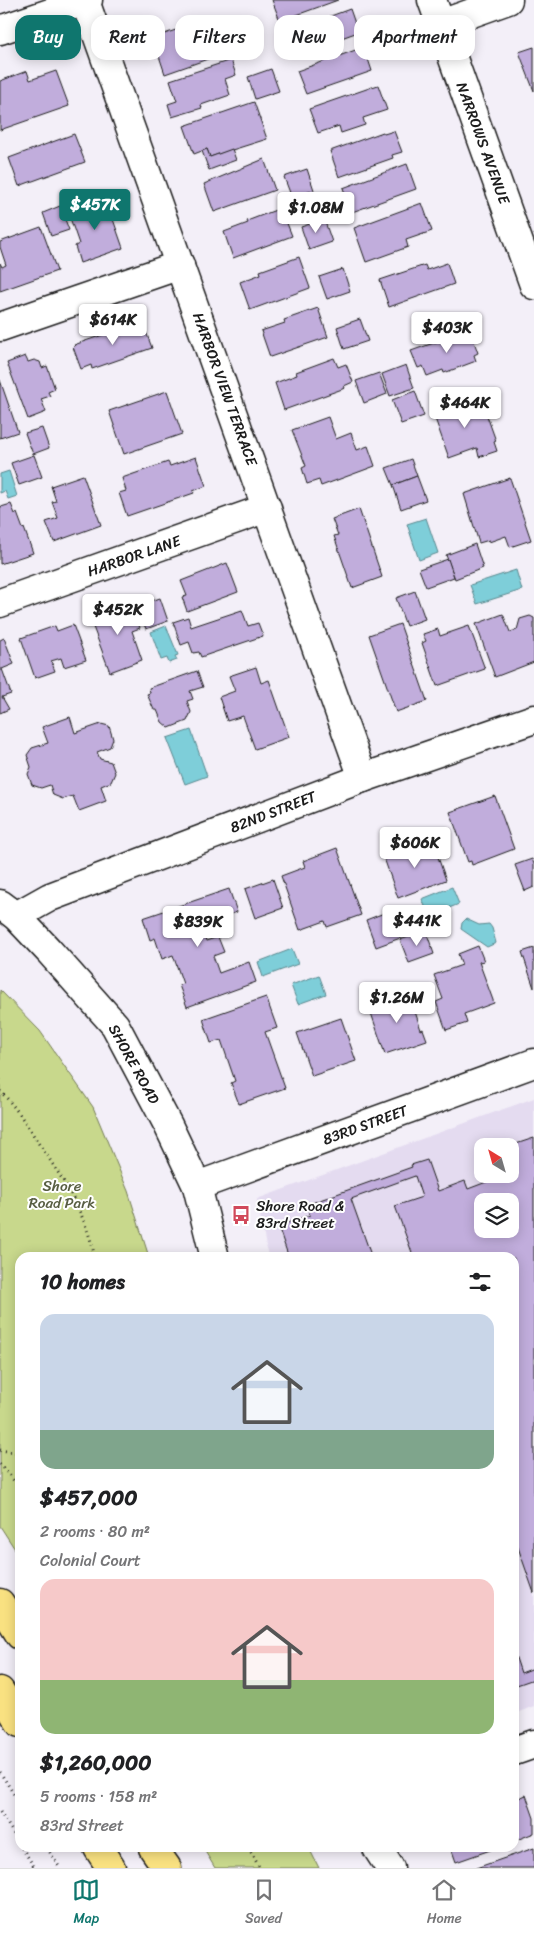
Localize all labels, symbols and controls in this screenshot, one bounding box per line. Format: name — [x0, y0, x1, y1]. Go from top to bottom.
chip: Buy — [15, 15, 81, 60]
chip: Rent — [91, 15, 165, 60]
chip: Filters — [175, 15, 264, 60]
chip: New — [274, 15, 344, 60]
chip: Apartment — [354, 15, 475, 60]
street label: NARROWS AVENUE — [449, 78, 518, 209]
pin: $457K — [60, 188, 130, 231]
text: $457K — [70, 190, 120, 219]
pin: $1.08M — [275, 192, 357, 234]
text: $1.08M — [288, 193, 344, 222]
pin: $614K — [78, 304, 148, 346]
text: $614K — [90, 305, 136, 334]
street label: HARBOR VIEW TERRACE — [185, 309, 265, 471]
pin: $403K — [412, 312, 482, 354]
text: $403K — [422, 313, 472, 342]
pin: $464K — [430, 386, 500, 429]
text: $464K — [440, 388, 490, 417]
street label: HARBOR LANE — [84, 527, 186, 584]
pin: $452K — [83, 594, 153, 636]
text: $452K — [93, 595, 143, 624]
street label: 82ND STREET — [226, 783, 321, 840]
pin: $606K — [380, 826, 450, 869]
text: $606K — [391, 828, 439, 857]
pin: $441K — [382, 904, 452, 947]
pin: $839K — [163, 906, 233, 948]
text: $441K — [393, 906, 441, 935]
text: $839K — [174, 907, 222, 936]
pin: $1.26M — [356, 982, 438, 1024]
text: $1.26M — [370, 983, 424, 1012]
street label: SHORE ROAD — [101, 1019, 167, 1109]
street label: 83RD STREET — [319, 1097, 413, 1152]
north arrow — [474, 1138, 519, 1182]
map controls — [474, 1138, 519, 1238]
park label: Shore Road Park — [29, 1173, 95, 1216]
place label: Shore Road & 83rd Street — [256, 1193, 345, 1236]
button: layers — [474, 1193, 519, 1238]
bus stop icon: Shore Road & 83rd Street — [230, 1204, 252, 1226]
text: 10 homes — [40, 1263, 125, 1301]
icon: filters — [466, 1268, 494, 1296]
icon: home — [222, 1347, 312, 1437]
text: $457,000 — [40, 1479, 138, 1517]
text: 2 rooms · 80 m² — [40, 1517, 150, 1546]
text: Colonial Court — [40, 1546, 141, 1575]
icon: home — [222, 1612, 312, 1702]
text: $1,260,000 — [40, 1744, 152, 1782]
text: 5 rooms · 158 m² — [40, 1782, 157, 1811]
text: 83rd Street — [40, 1811, 124, 1840]
tab: Map — [72, 1876, 100, 1931]
tab: Saved — [245, 1876, 282, 1931]
tab: Home — [427, 1876, 462, 1931]

